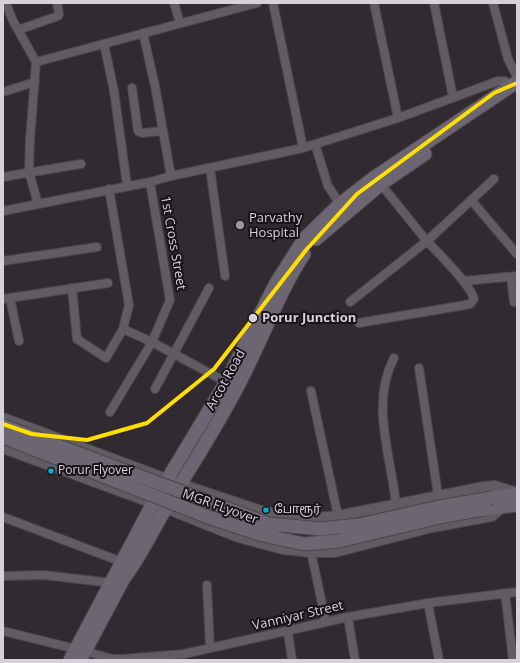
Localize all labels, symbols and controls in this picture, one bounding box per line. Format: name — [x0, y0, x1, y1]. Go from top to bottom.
street label: 1st Cross Street — [157, 195, 189, 291]
place label: Parvathy Hospital — [249, 210, 302, 241]
marker: Parvathy Hospital — [234, 219, 246, 231]
place label: Porur Junction — [262, 310, 356, 326]
marker: Porur Junction — [247, 312, 259, 324]
street label: Arcot Road — [203, 347, 249, 413]
place label: Porur Flyover — [58, 464, 133, 478]
marker: Porur Flyover — [46, 466, 56, 476]
street label: MGR FLyover — [180, 486, 260, 528]
place label: போரூர் — [274, 503, 321, 517]
marker: போரூர் — [261, 505, 271, 515]
street label: Vanniyar Street — [251, 598, 345, 634]

